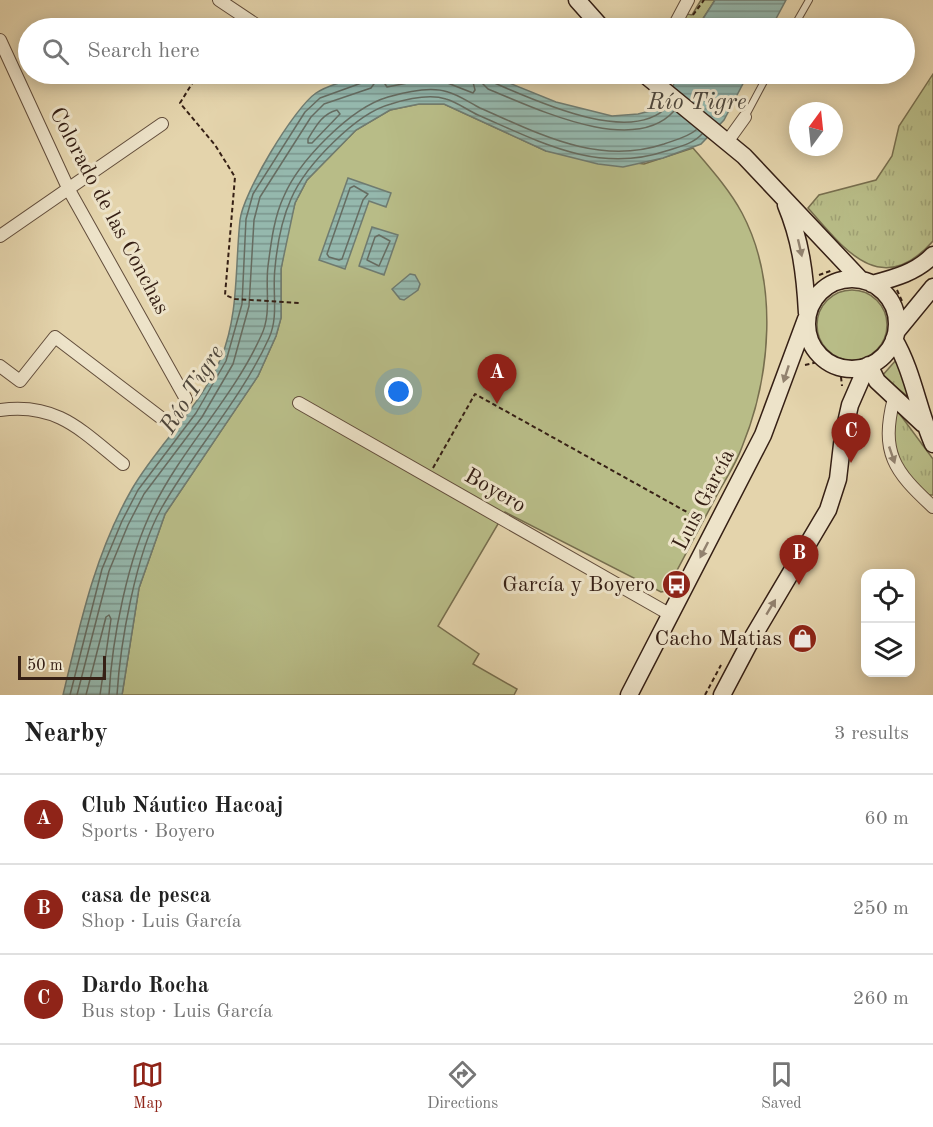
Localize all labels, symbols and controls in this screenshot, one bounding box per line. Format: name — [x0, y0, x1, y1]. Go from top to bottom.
search box — [18, 18, 915, 84]
icon: search — [39, 35, 72, 68]
text: Search here — [87, 40, 200, 62]
water label: Río Tigre — [646, 91, 747, 115]
north arrow — [789, 102, 843, 156]
street label: Colorado de las Conchas — [45, 104, 173, 318]
one-way arrow — [796, 239, 805, 258]
water label: Río Tigre — [156, 341, 230, 439]
pin: A — [478, 354, 516, 404]
one-way arrow — [780, 365, 790, 383]
your location — [384, 377, 413, 406]
pin: C — [832, 414, 870, 463]
street label: Luis García — [669, 446, 739, 554]
one-way arrow — [888, 447, 898, 465]
street label: Boyero — [461, 465, 529, 517]
pin: B — [780, 536, 818, 585]
one-way arrow — [699, 542, 709, 559]
bus stop icon: García y Boyero — [660, 569, 692, 601]
map controls — [861, 569, 915, 677]
button: locate — [861, 569, 915, 623]
place label: García y Boyero — [502, 574, 655, 596]
one-way arrow — [765, 599, 776, 615]
shop icon: Cacho Matias — [787, 623, 819, 655]
button: layers — [861, 623, 915, 677]
place label: Cacho Matias — [654, 628, 782, 650]
scale bar — [18, 653, 106, 680]
text: 50 m — [27, 658, 63, 674]
text: Nearby — [24, 721, 108, 747]
text: 3 results — [834, 724, 909, 744]
text: Club Náutico Hacoaj — [81, 795, 283, 817]
text: A — [36, 809, 51, 829]
text: 60 m — [864, 809, 909, 829]
text: Sports · Boyero — [81, 822, 215, 842]
text: casa de pesca — [81, 885, 211, 907]
text: B — [36, 899, 51, 919]
text: 250 m — [853, 899, 909, 919]
text: Shop · Luis García — [81, 912, 242, 932]
text: Dardo Rocha — [81, 975, 209, 997]
text: C — [37, 989, 50, 1009]
text: 260 m — [853, 989, 909, 1009]
text: Bus stop · Luis García — [81, 1002, 273, 1022]
tab: Map — [131, 1058, 164, 1114]
tab: Directions — [427, 1058, 498, 1114]
tab: Saved — [761, 1058, 802, 1114]

